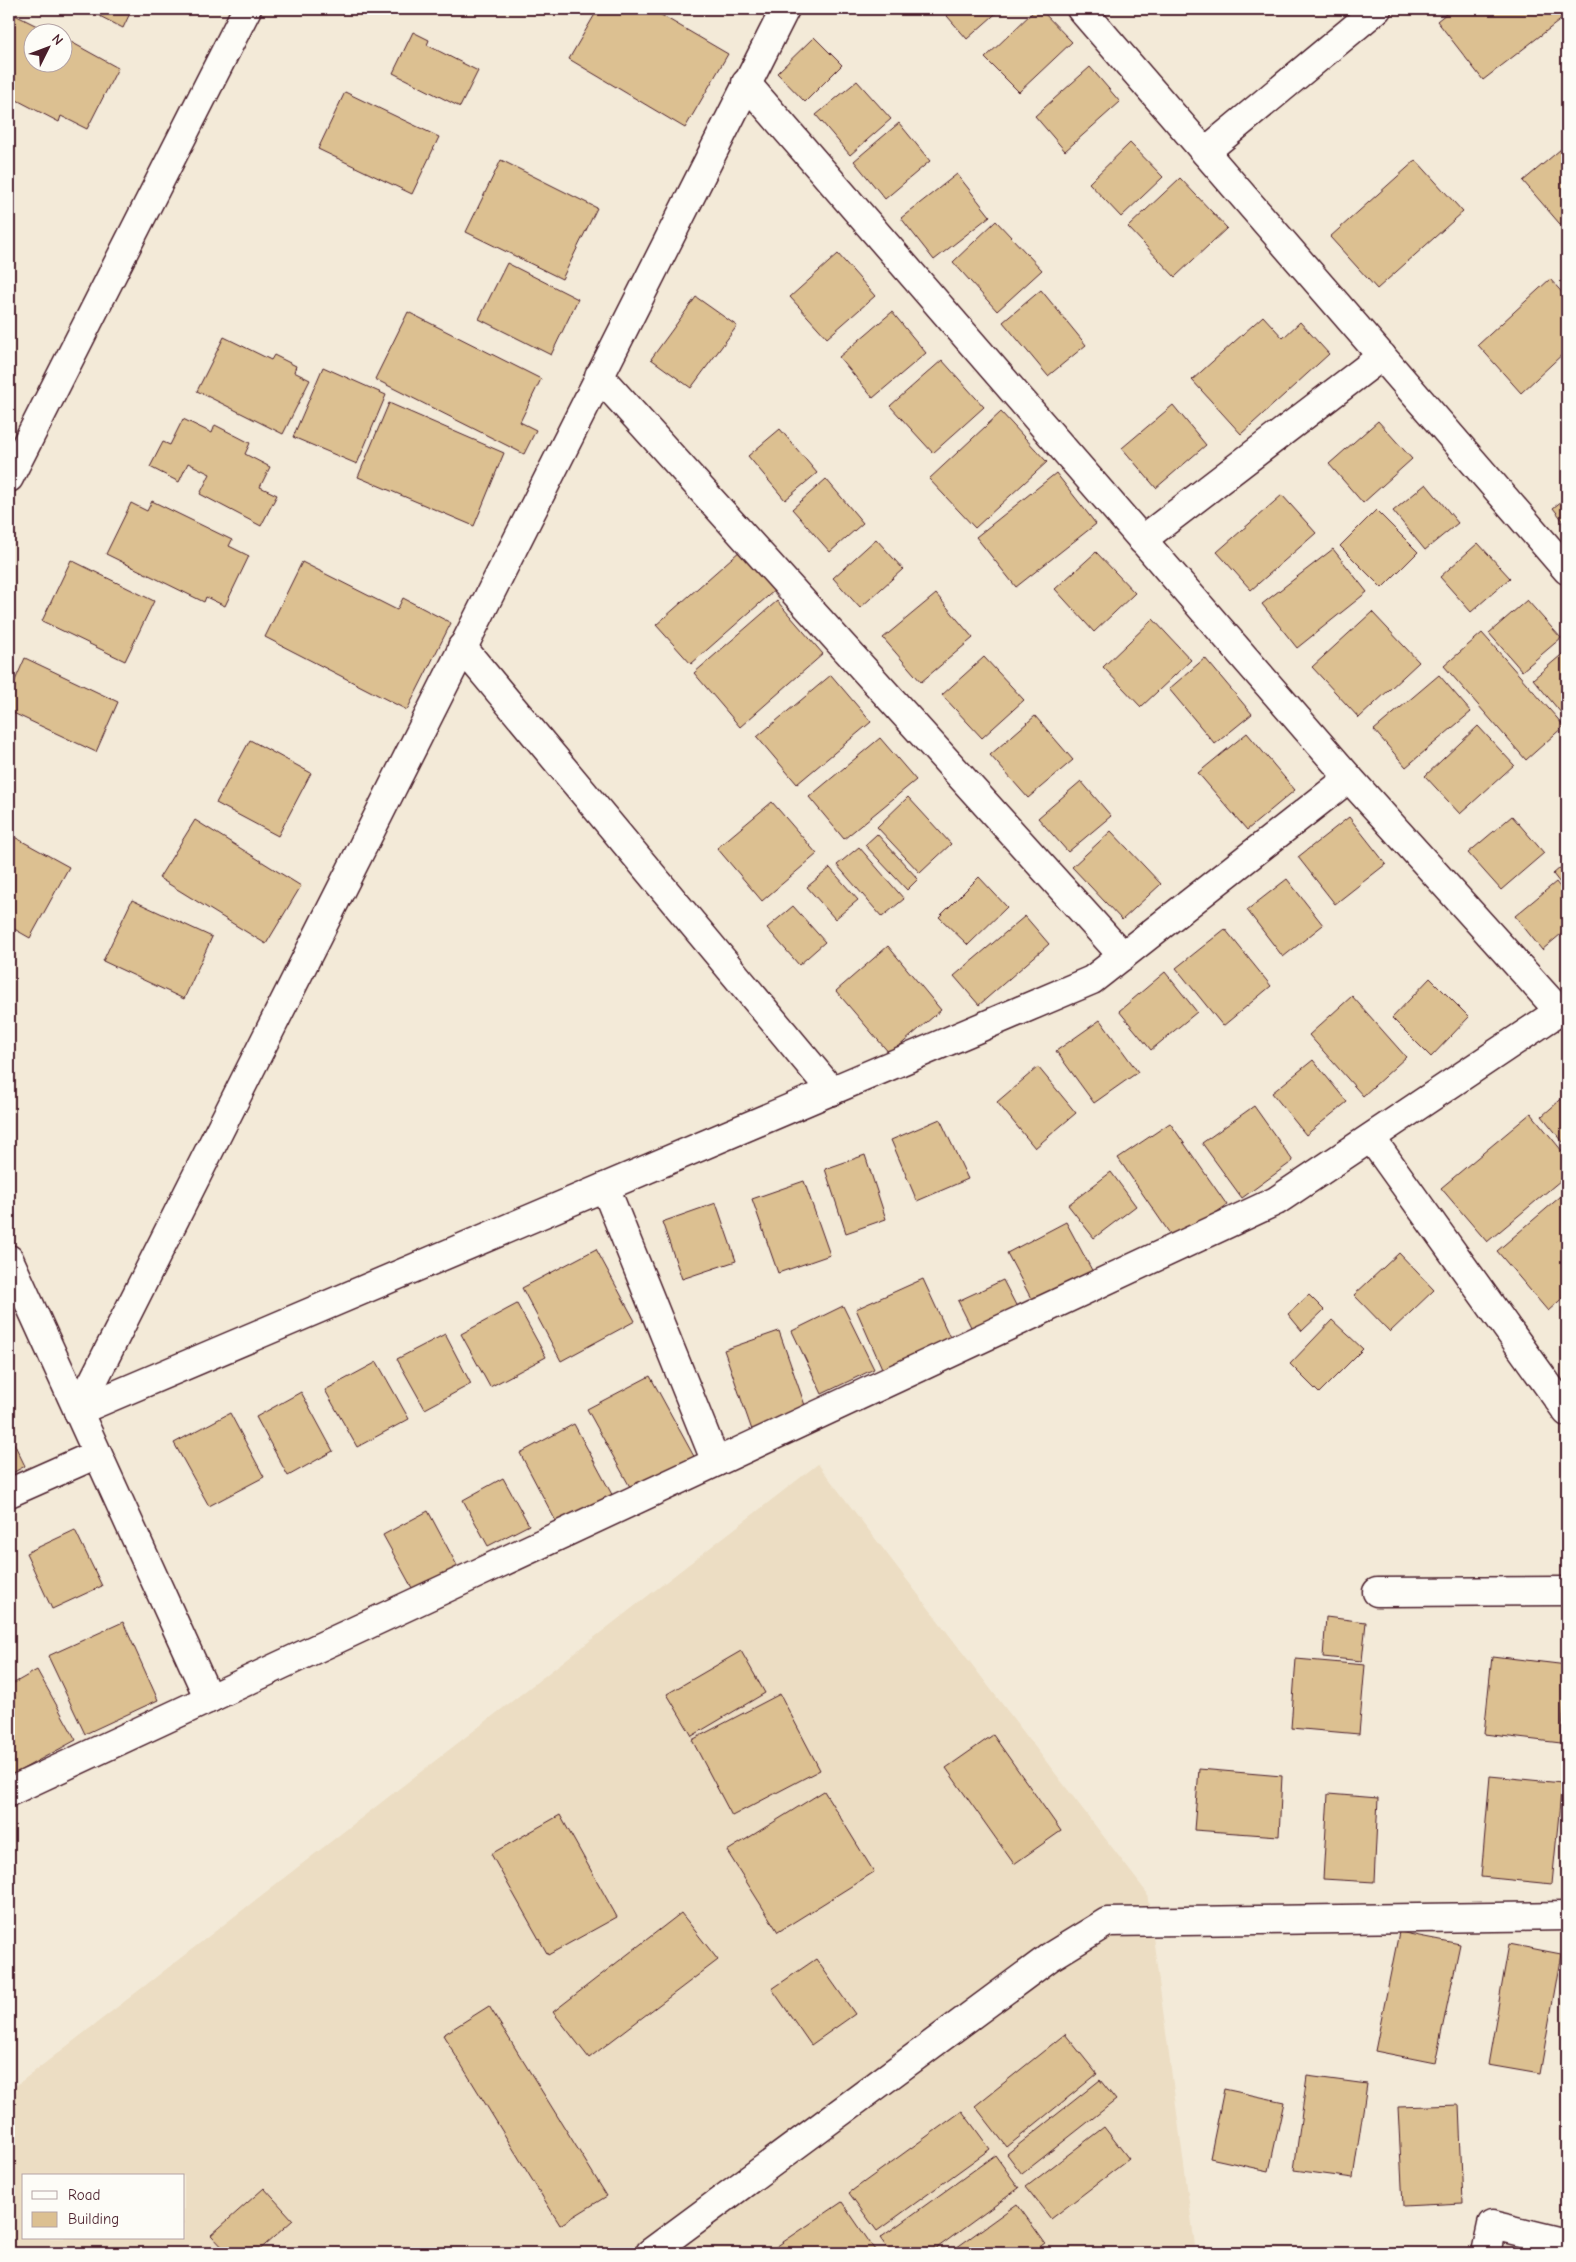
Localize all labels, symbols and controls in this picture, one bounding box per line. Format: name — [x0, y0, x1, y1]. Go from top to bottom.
north arrow — [22, 22, 72, 72]
text: N — [48, 31, 67, 49]
legend — [22, 2174, 185, 2240]
text: Road — [68, 2186, 100, 2204]
text: Building — [68, 2210, 119, 2228]

